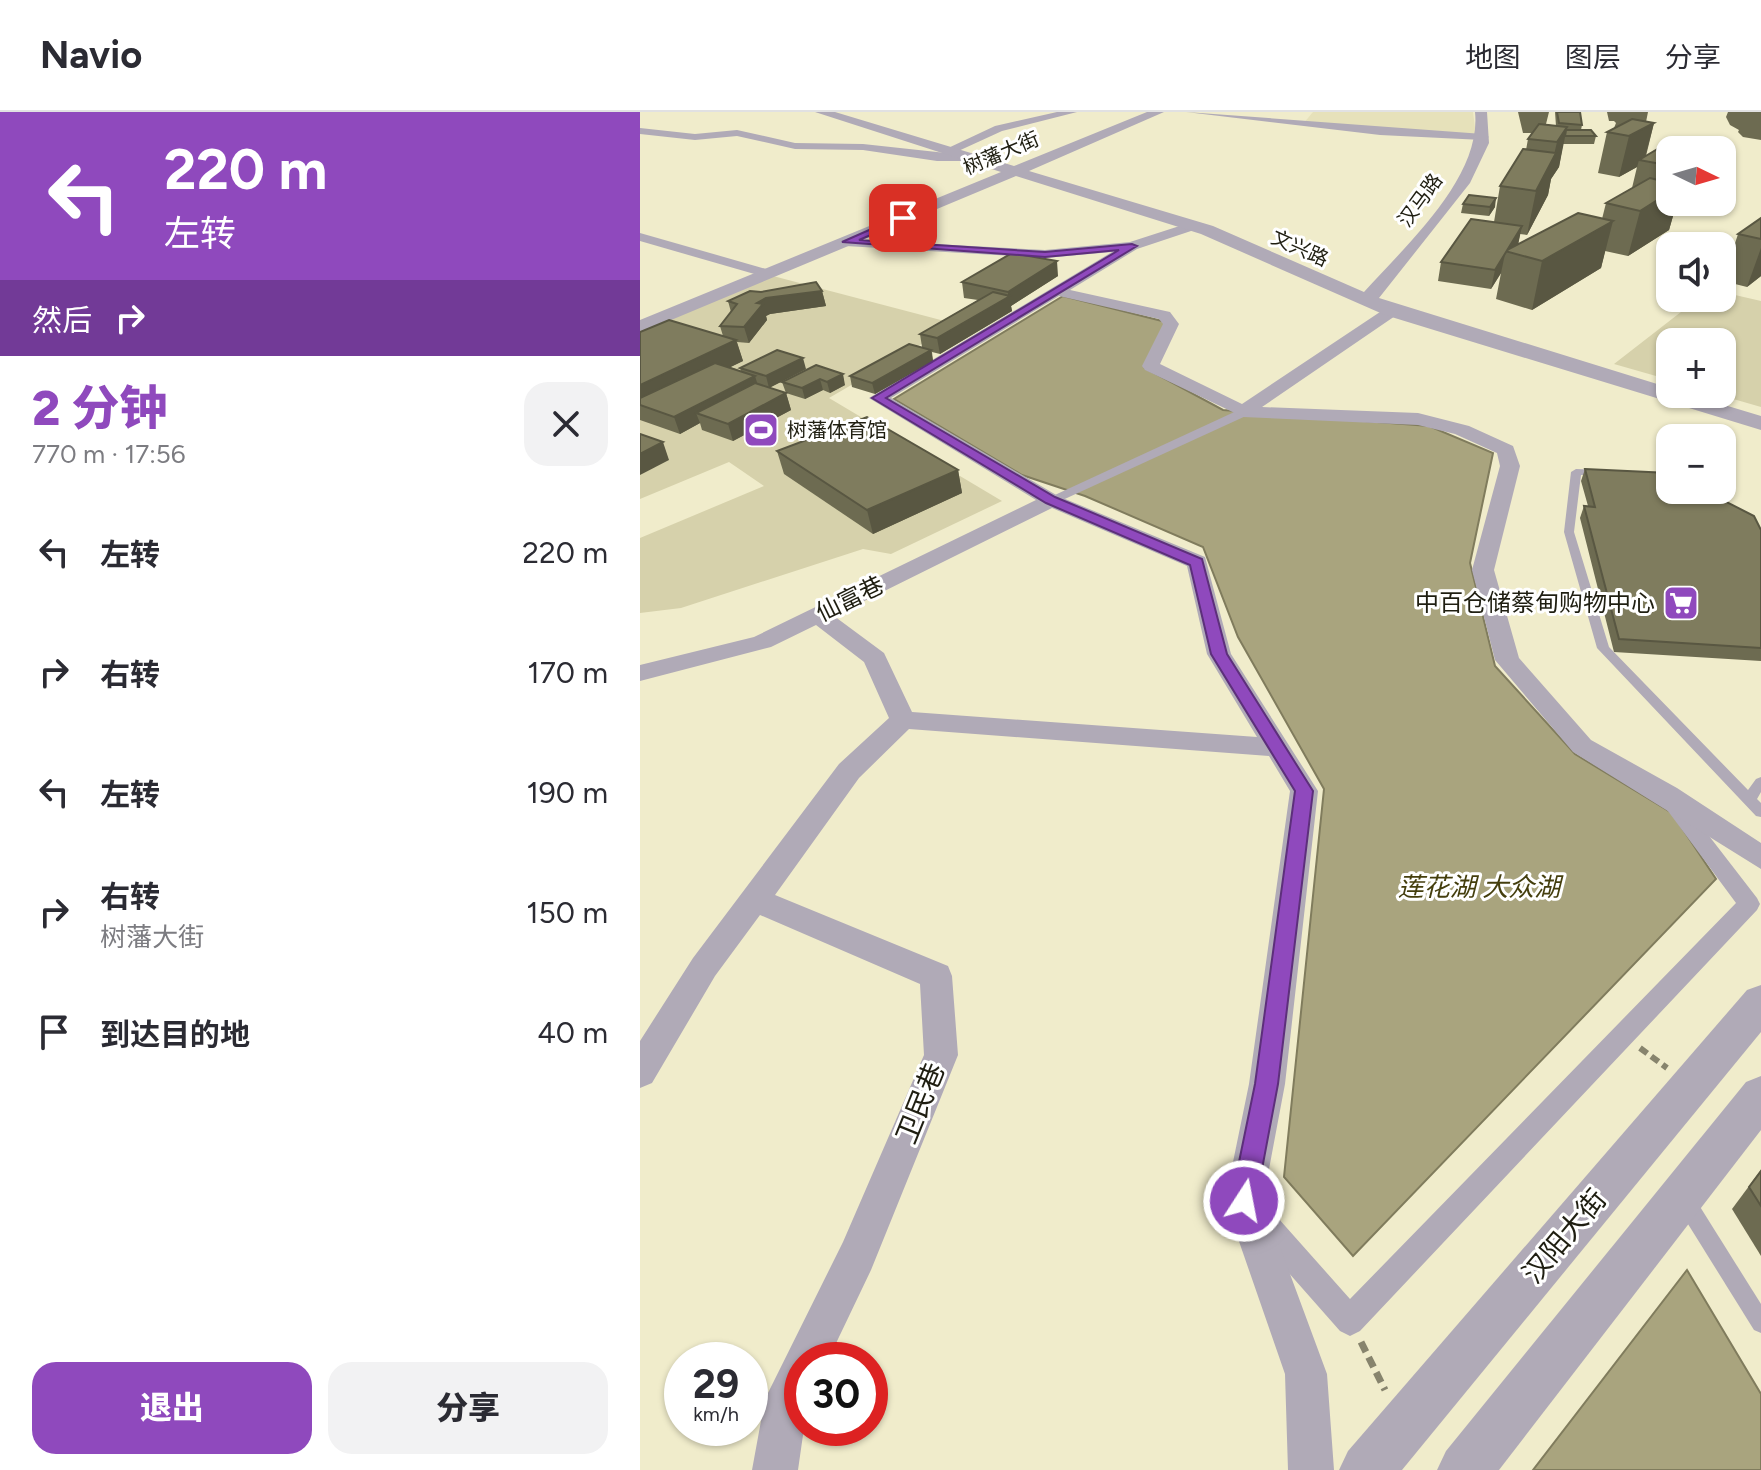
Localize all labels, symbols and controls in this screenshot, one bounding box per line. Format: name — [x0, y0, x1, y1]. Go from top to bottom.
text: Navio — [40, 32, 142, 78]
text: 地图 — [1465, 40, 1521, 74]
text: 图层 — [1565, 40, 1621, 74]
text: 分享 — [1665, 40, 1721, 74]
street label: 树藩大街 — [959, 126, 1043, 180]
text: 220 m — [164, 136, 327, 203]
north arrow — [1656, 136, 1736, 216]
map controls — [1656, 136, 1736, 504]
icon: left — [32, 144, 136, 248]
street label: 汉马路 — [1393, 169, 1447, 231]
pin — [869, 184, 937, 252]
icon: arrive — [881, 196, 925, 240]
text: 左转 — [164, 212, 236, 255]
street label: 文兴路 — [1268, 225, 1332, 271]
button: sound — [1656, 232, 1736, 312]
icon: right — [108, 296, 152, 340]
text: 然后 — [32, 302, 92, 339]
button: + — [1656, 328, 1736, 408]
text: 2 分钟 — [32, 379, 167, 437]
button: close — [524, 382, 608, 466]
sports icon: 树藩体育馆 — [742, 411, 780, 449]
place label: 树藩体育馆 — [787, 418, 887, 442]
button: − — [1656, 424, 1736, 504]
text: 770 m · 17:56 — [32, 438, 186, 470]
icon: left — [32, 530, 76, 574]
text: 220 m — [522, 534, 608, 571]
text: 左转 — [100, 536, 160, 573]
street label: 仙富巷 — [811, 570, 888, 627]
supermarket icon: 中百仓储蔡甸购物中心 — [1662, 584, 1700, 622]
place label: 中百仓储蔡甸购物中心 — [1415, 588, 1655, 617]
icon: right — [32, 650, 76, 694]
text: 170 m — [527, 654, 608, 691]
text: 右转 — [100, 656, 160, 693]
icon: left — [32, 770, 76, 814]
text: 190 m — [526, 774, 608, 811]
text: 左转 — [100, 776, 160, 813]
water label: 莲花湖 大众湖 — [1398, 871, 1564, 903]
text: 右转 — [100, 878, 160, 915]
icon: right — [32, 890, 76, 934]
text: 150 m — [526, 894, 608, 931]
text: 树藩大街 — [100, 921, 204, 953]
icon: arrive — [32, 1010, 76, 1054]
text: 40 m — [537, 1014, 608, 1051]
text: 到达目的地 — [100, 1016, 250, 1053]
street label: 卫民巷 — [889, 1058, 951, 1148]
position arrow — [1202, 1159, 1286, 1243]
street label: 汉阳大街 — [1515, 1182, 1613, 1290]
speed limit sign: 30 — [784, 1342, 888, 1446]
text: 29 — [693, 1360, 739, 1408]
button: 退出 — [32, 1362, 312, 1454]
button: 分享 — [328, 1362, 608, 1454]
text: km/h — [693, 1402, 739, 1426]

